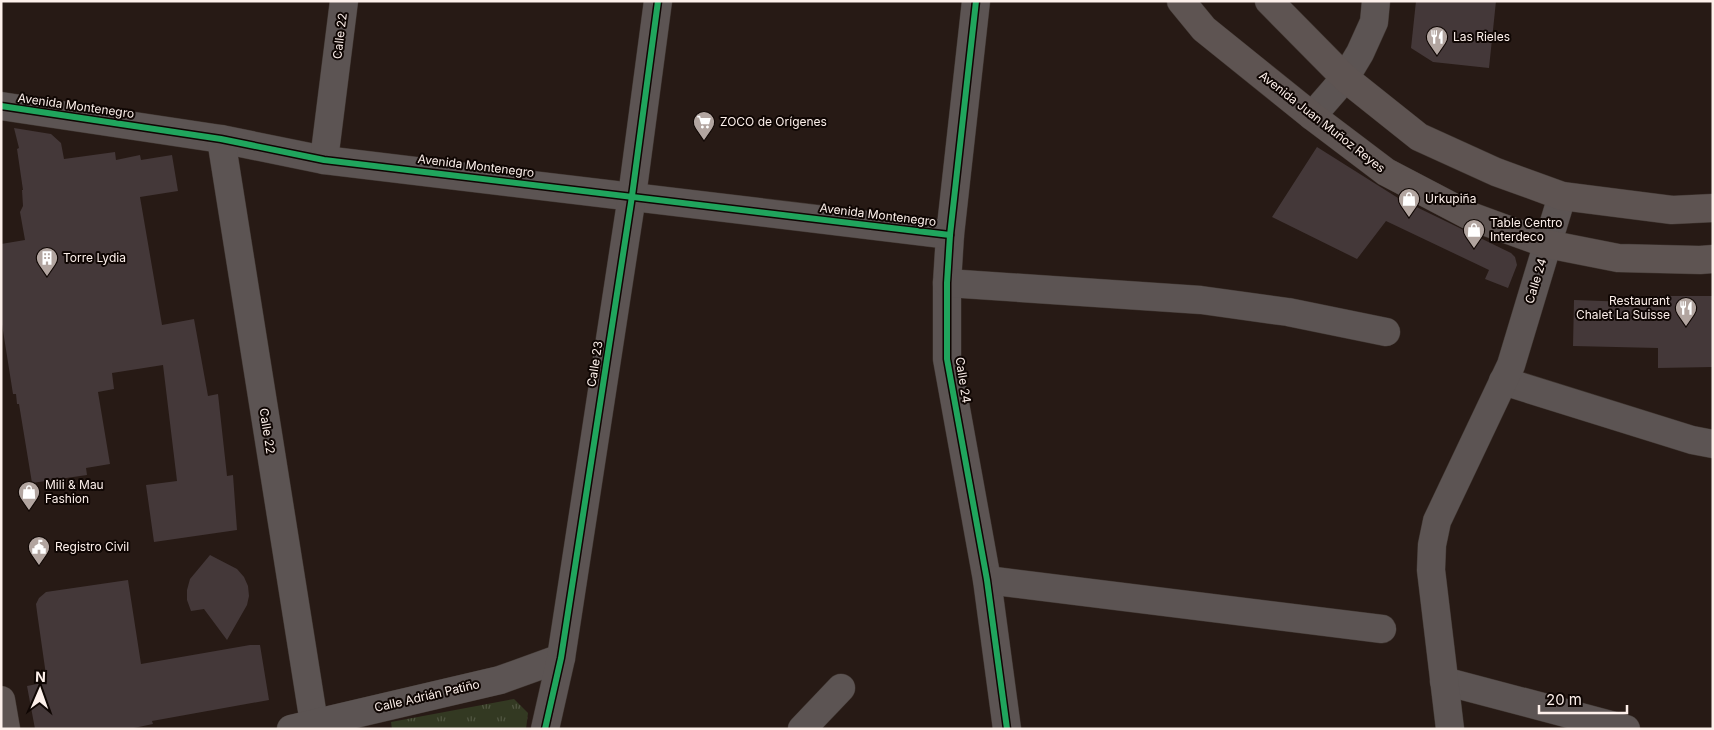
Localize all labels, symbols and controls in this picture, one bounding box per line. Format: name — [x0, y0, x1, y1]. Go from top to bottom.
street label: Calle 22 — [329, 12, 350, 60]
restaurant icon: Las Rieles — [1425, 25, 1449, 56]
place label: Las Rieles — [1453, 29, 1510, 44]
street label: Avenida Juan Muñoz Reyes — [1256, 68, 1388, 175]
street label: Avenida Montenegro — [17, 90, 135, 121]
supermarket icon: ZOCO de Orígenes — [692, 110, 716, 141]
place label: ZOCO de Orígenes — [720, 114, 827, 129]
street label: Avenida Montenegro — [417, 151, 535, 180]
shop icon: Urkupiña — [1397, 187, 1421, 218]
place label: Urkupiña — [1425, 191, 1476, 206]
street label: Avenida Montenegro — [819, 200, 937, 229]
place label: Table Centro Interdeco — [1490, 215, 1563, 244]
shop icon: Table Centro Interdeco — [1462, 218, 1486, 249]
building icon: Torre Lydia — [35, 246, 59, 277]
place label: Torre Lydia — [63, 250, 126, 265]
street label: Calle 24 — [1522, 256, 1550, 305]
place label: Restaurant Chalet La Suisse — [1576, 293, 1670, 322]
restaurant icon: Restaurant Chalet La Suisse — [1674, 296, 1698, 327]
street label: Calle 23 — [583, 340, 606, 388]
street label: Calle 24 — [952, 356, 975, 404]
street label: Calle 22 — [256, 407, 279, 455]
place label: Mili & Mau Fashion — [45, 477, 104, 506]
shop icon: Mili & Mau Fashion — [17, 480, 41, 511]
public building icon: Registro Civil — [27, 535, 51, 566]
place label: Registro Civil — [55, 539, 129, 554]
north arrow — [15, 665, 65, 715]
text: N — [35, 668, 46, 685]
street label: Calle Adrián Patiño — [373, 676, 481, 715]
scale bar — [1539, 682, 1626, 714]
text: 20 m — [1546, 690, 1582, 709]

